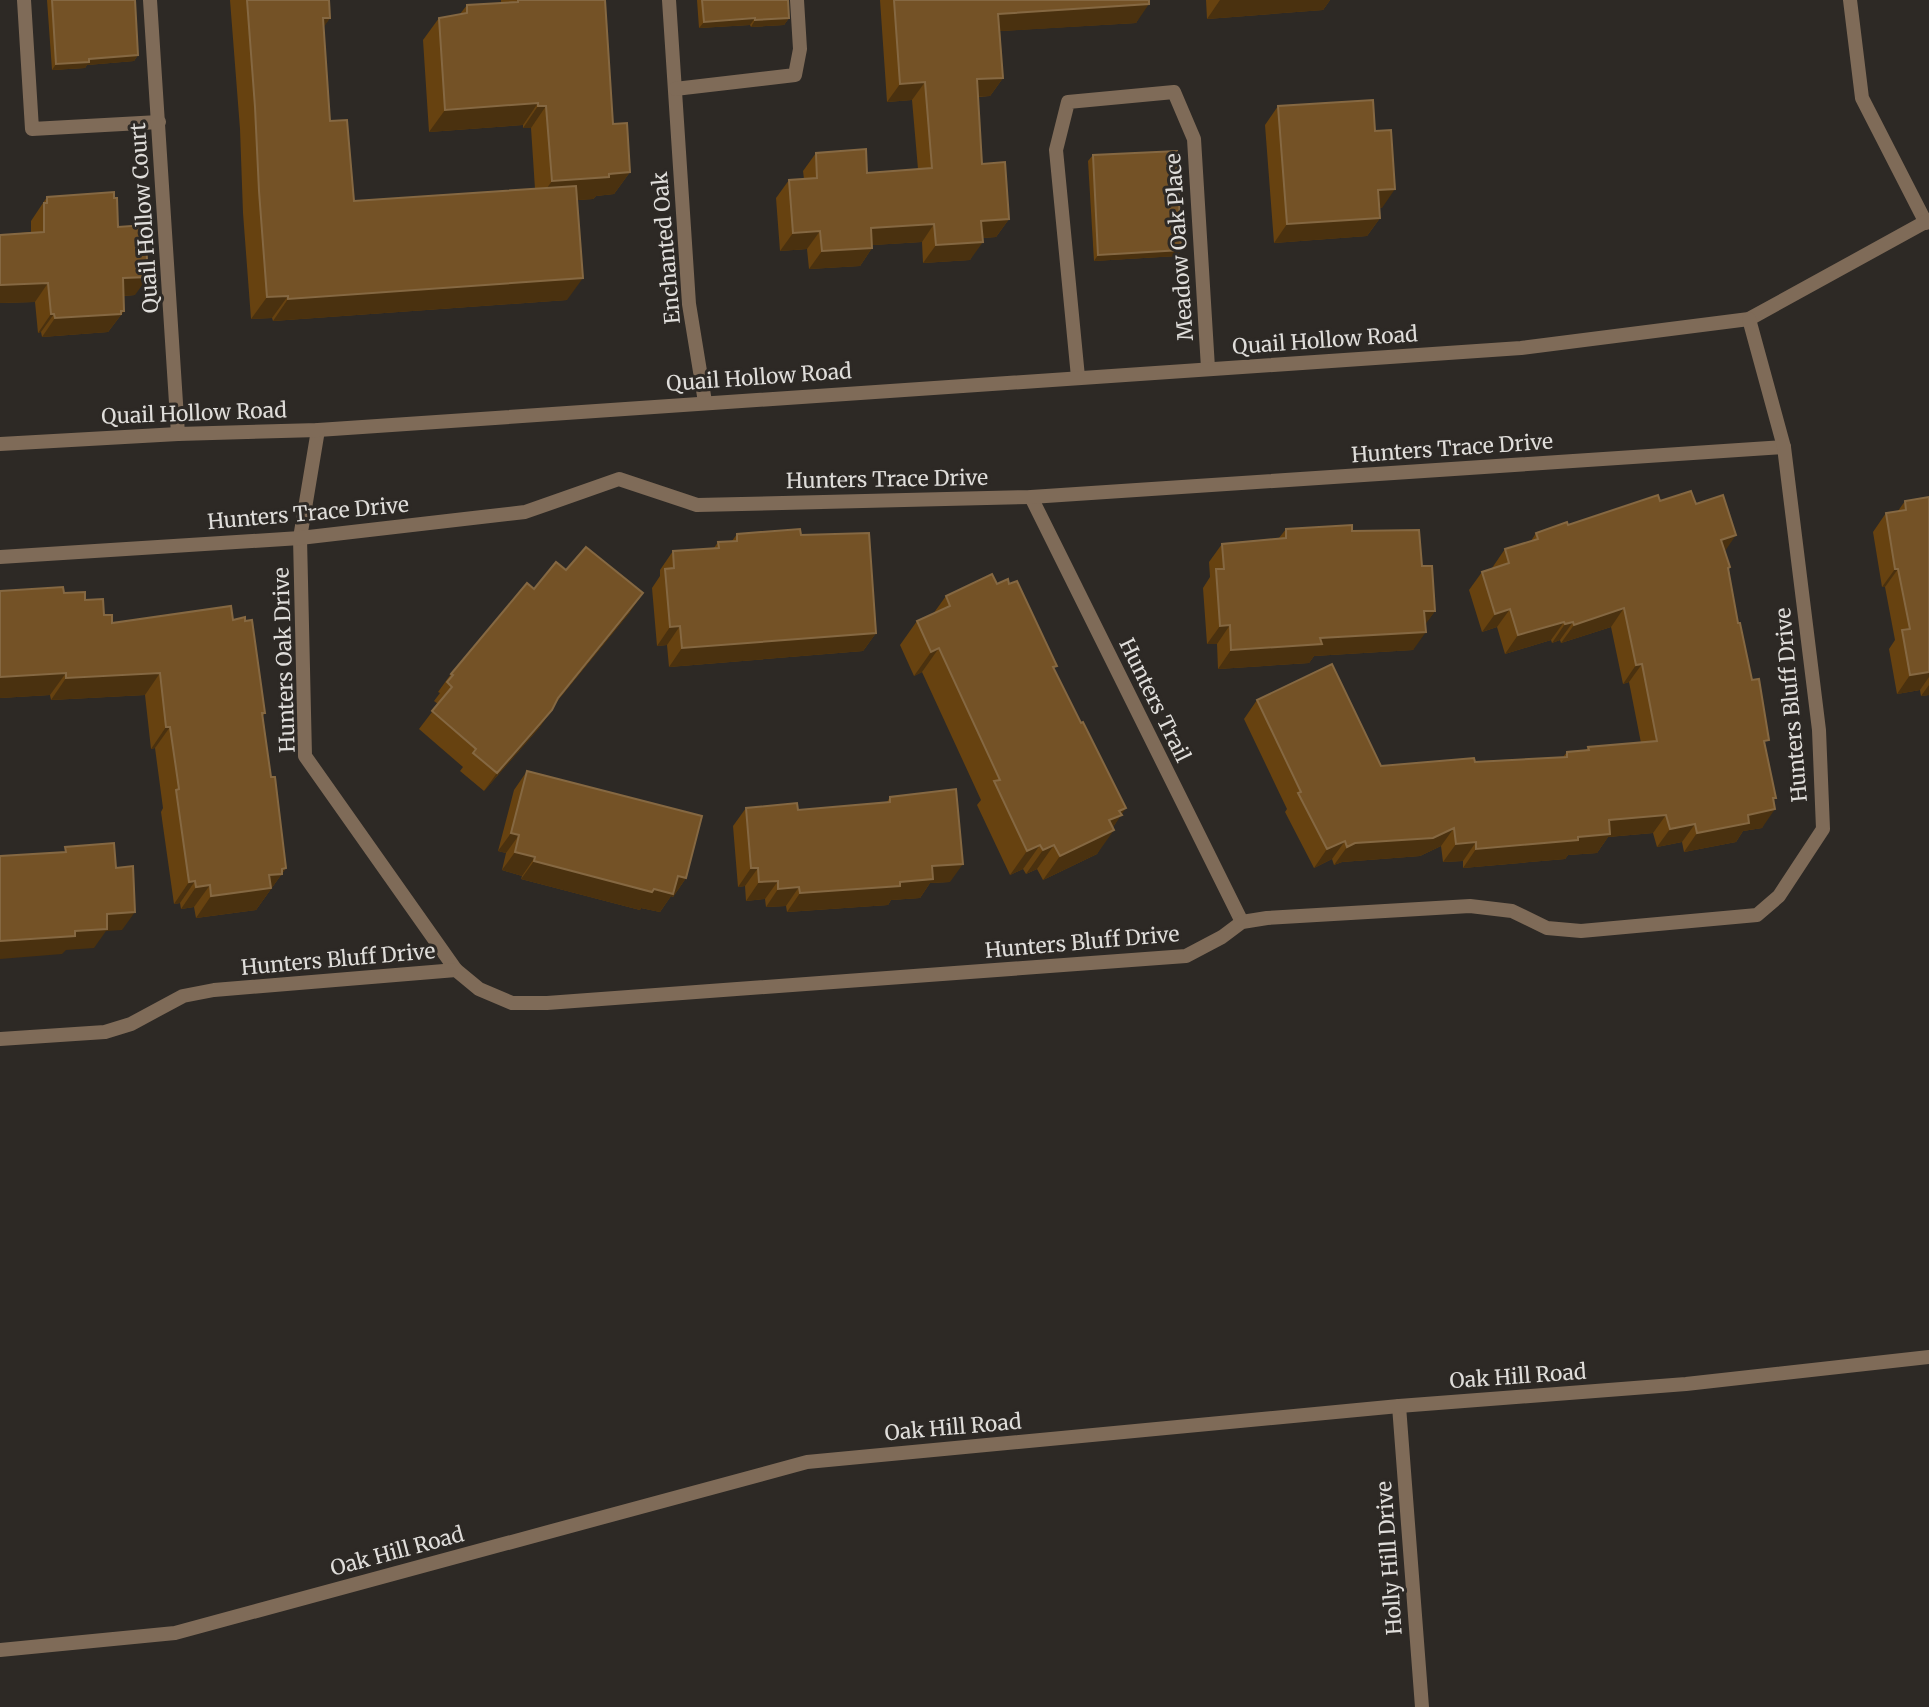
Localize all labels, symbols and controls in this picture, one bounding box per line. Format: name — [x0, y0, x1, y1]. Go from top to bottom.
street label: Quail Hollow Court — [124, 122, 164, 314]
street label: Meadow Oak Place — [1159, 152, 1199, 342]
street label: Enchanted Oak — [646, 170, 686, 325]
street label: Quail Hollow Road — [1231, 320, 1419, 360]
street label: Quail Hollow Road — [665, 357, 853, 397]
street label: Quail Hollow Road — [101, 396, 288, 430]
street label: Hunters Trace Drive — [1350, 427, 1554, 469]
street label: Hunters Trace Drive — [786, 464, 988, 494]
street label: Hunters Trace Drive — [206, 491, 410, 535]
street label: Hunters Oak Drive — [267, 567, 301, 753]
street label: Hunters Bluff Drive — [1769, 607, 1813, 803]
street label: Hunters Trail — [1113, 634, 1197, 767]
street label: Hunters Bluff Drive — [984, 920, 1180, 964]
street label: Hunters Bluff Drive — [240, 937, 436, 981]
street label: Oak Hill Road — [1449, 1358, 1588, 1394]
street label: Oak Hill Road — [883, 1408, 1023, 1446]
street label: Holly Hill Drive — [1370, 1480, 1408, 1636]
street label: Oak Hill Road — [327, 1520, 467, 1582]

